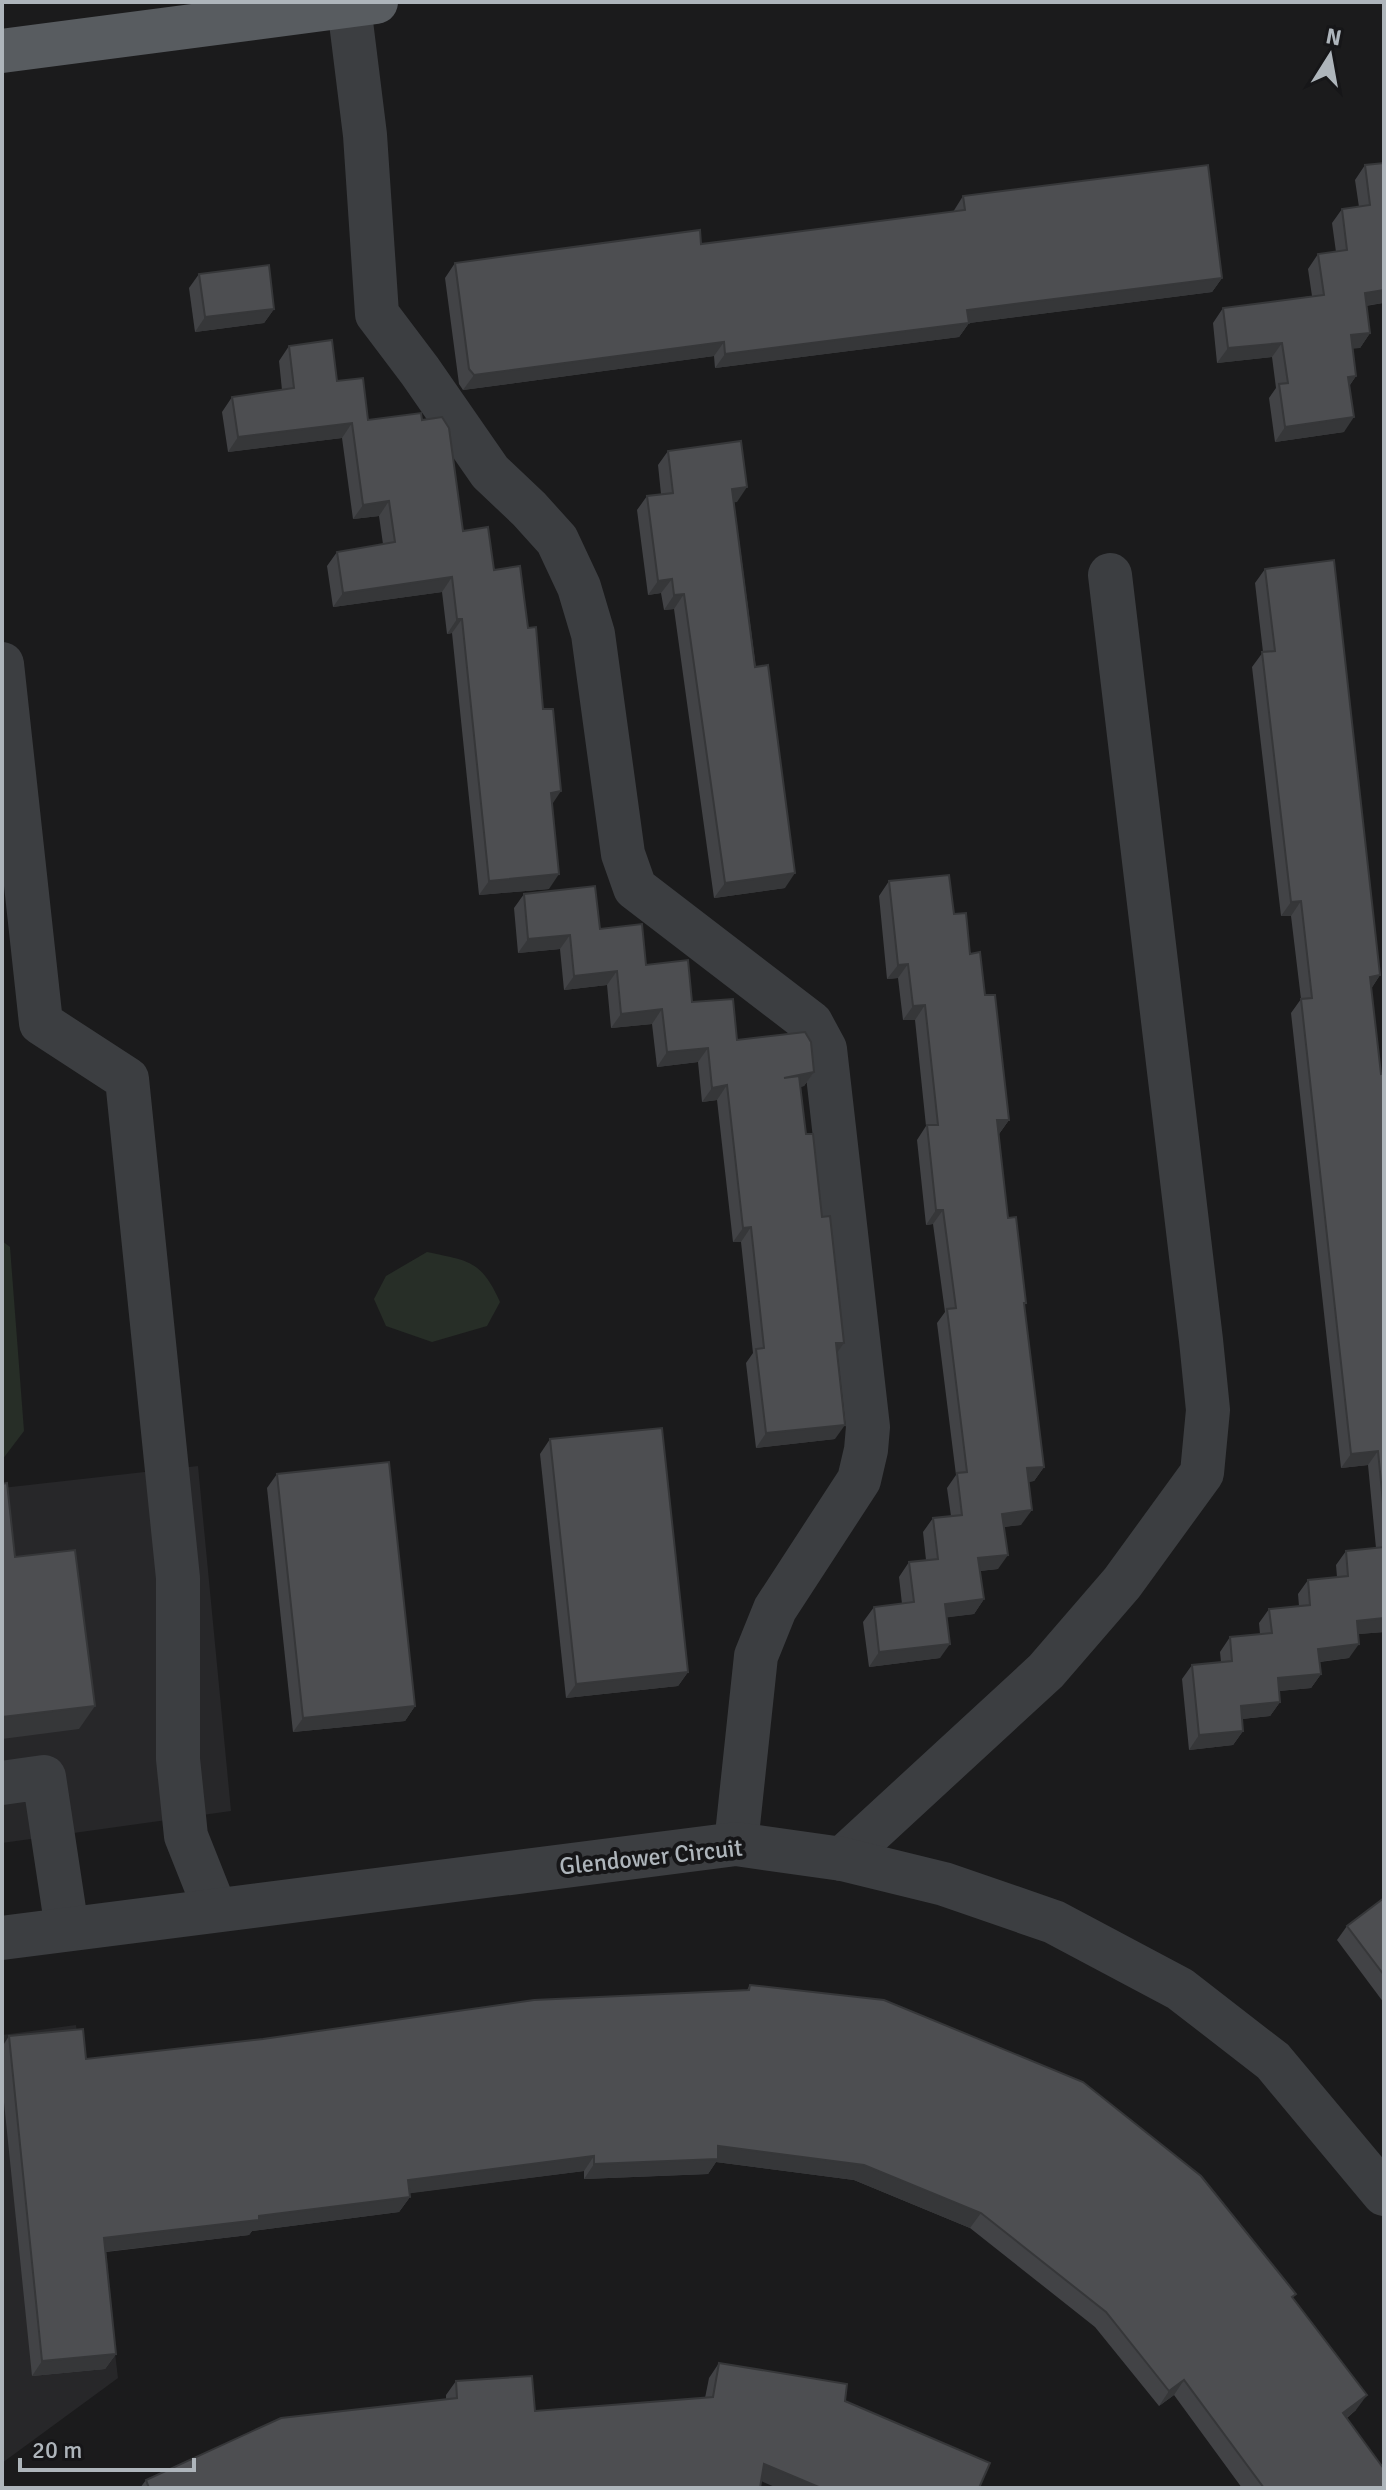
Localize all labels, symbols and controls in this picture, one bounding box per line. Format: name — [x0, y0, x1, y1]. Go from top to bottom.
north arrow — [1290, 16, 1370, 96]
text: N — [1324, 22, 1344, 52]
street label: Glendower Circuit — [558, 1832, 744, 1882]
scale bar — [20, 2422, 194, 2472]
text: 20 m — [32, 2435, 82, 2465]

